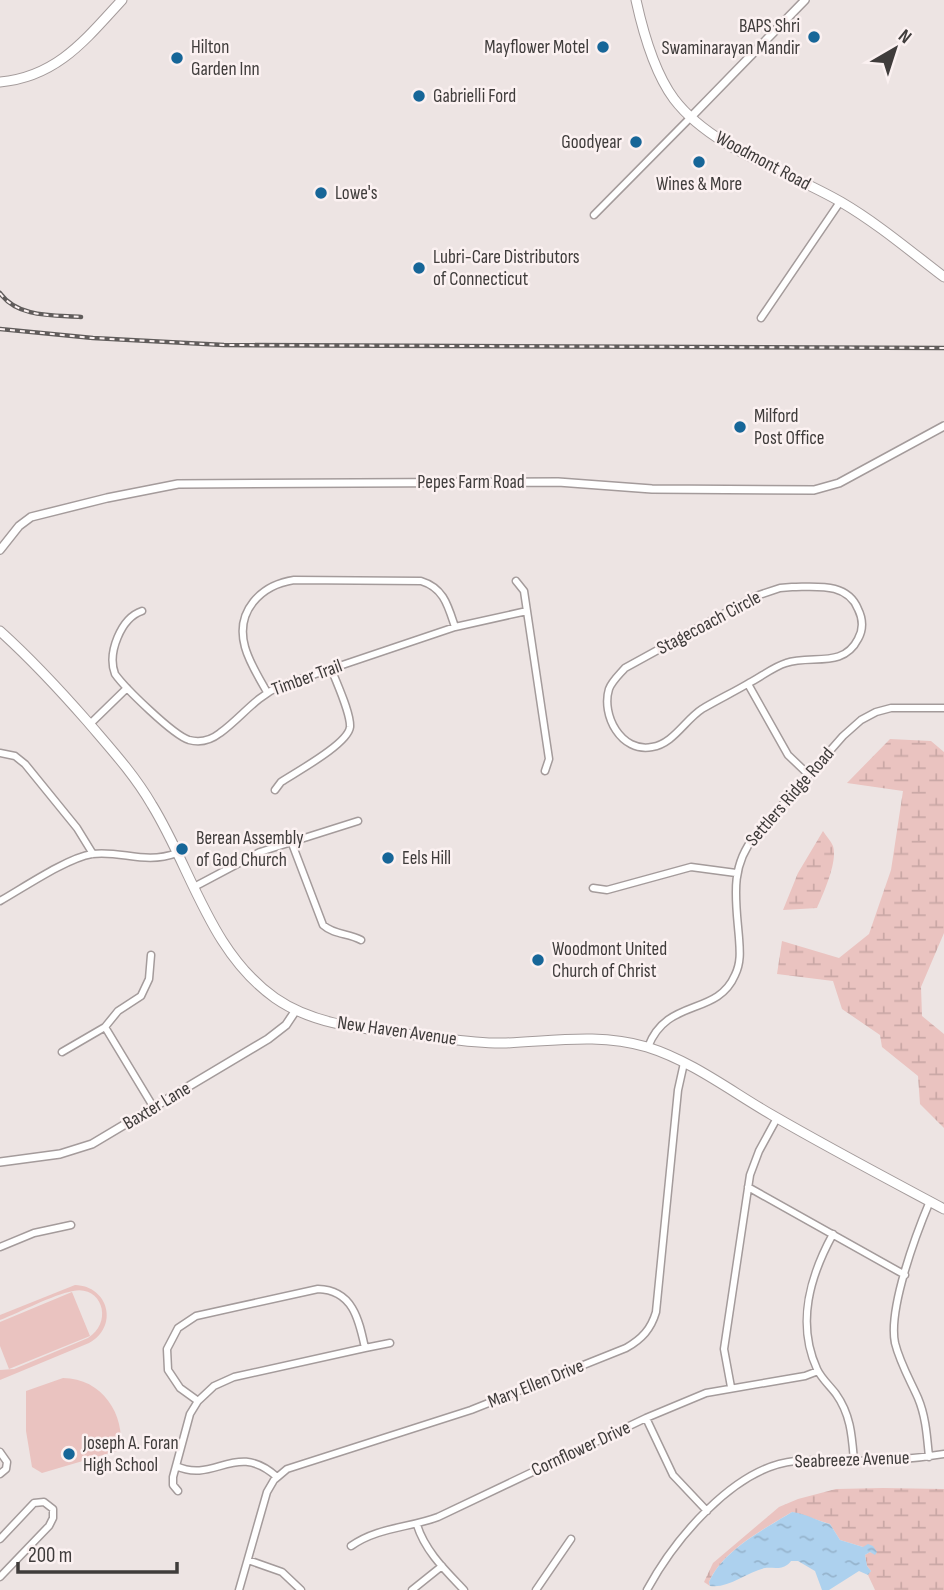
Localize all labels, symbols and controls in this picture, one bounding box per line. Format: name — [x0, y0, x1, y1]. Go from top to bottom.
north arrow — [860, 14, 930, 84]
place label: BAPS Shri Swaminarayan Mandir — [661, 15, 801, 60]
text: N — [894, 25, 916, 49]
marker: BAPS Shri Swaminarayan Mandir — [806, 29, 822, 45]
place label: Hilton Garden Inn — [191, 36, 260, 81]
place label: Mayflower Motel — [484, 36, 589, 59]
marker: Mayflower Motel — [595, 39, 611, 55]
marker: Hilton Garden Inn — [169, 50, 185, 66]
place label: Gabrielli Ford — [433, 85, 516, 108]
marker: Gabrielli Ford — [411, 88, 427, 104]
street label: Woodmont Road — [711, 126, 815, 196]
place label: Goodyear — [561, 131, 623, 154]
marker: Goodyear — [628, 134, 644, 150]
marker: Wines & More — [691, 154, 707, 170]
place label: Wines & More — [656, 173, 742, 196]
place label: Lowe's — [335, 182, 378, 205]
marker: Lowe's — [313, 185, 329, 201]
place label: Lubri-Care Distributors of Connecticut — [433, 246, 580, 291]
marker: Lubri-Care Distributors of Connecticut — [411, 260, 427, 276]
place label: Milford Post Office — [754, 405, 825, 450]
marker: Milford Post Office — [732, 419, 748, 435]
street label: Pepes Farm Road — [417, 471, 525, 494]
street label: Stagecoach Circle — [653, 586, 765, 660]
street label: Timber Trail — [269, 655, 345, 701]
street label: Settlers Ridge Road — [741, 743, 839, 851]
place label: Berean Assembly of God Church — [196, 827, 304, 872]
marker: Berean Assembly of God Church — [174, 841, 190, 857]
place label: Eels Hill — [402, 847, 451, 870]
marker: Eels Hill — [380, 850, 396, 866]
place label: Woodmont United Church of Christ — [552, 938, 667, 983]
marker: Woodmont United Church of Christ — [530, 952, 546, 968]
street label: New Haven Avenue — [336, 1011, 458, 1051]
street label: Baxter Lane — [119, 1077, 195, 1135]
street label: Mary Ellen Drive — [485, 1354, 587, 1414]
street label: Cornflower Drive — [528, 1416, 634, 1482]
place label: Joseph A. Foran High School — [82, 1432, 179, 1477]
marker: Joseph A. Foran High School — [61, 1446, 77, 1462]
street label: Seabreeze Avenue — [794, 1446, 910, 1474]
scale bar — [18, 1530, 177, 1574]
text: 200 m — [28, 1543, 72, 1568]

